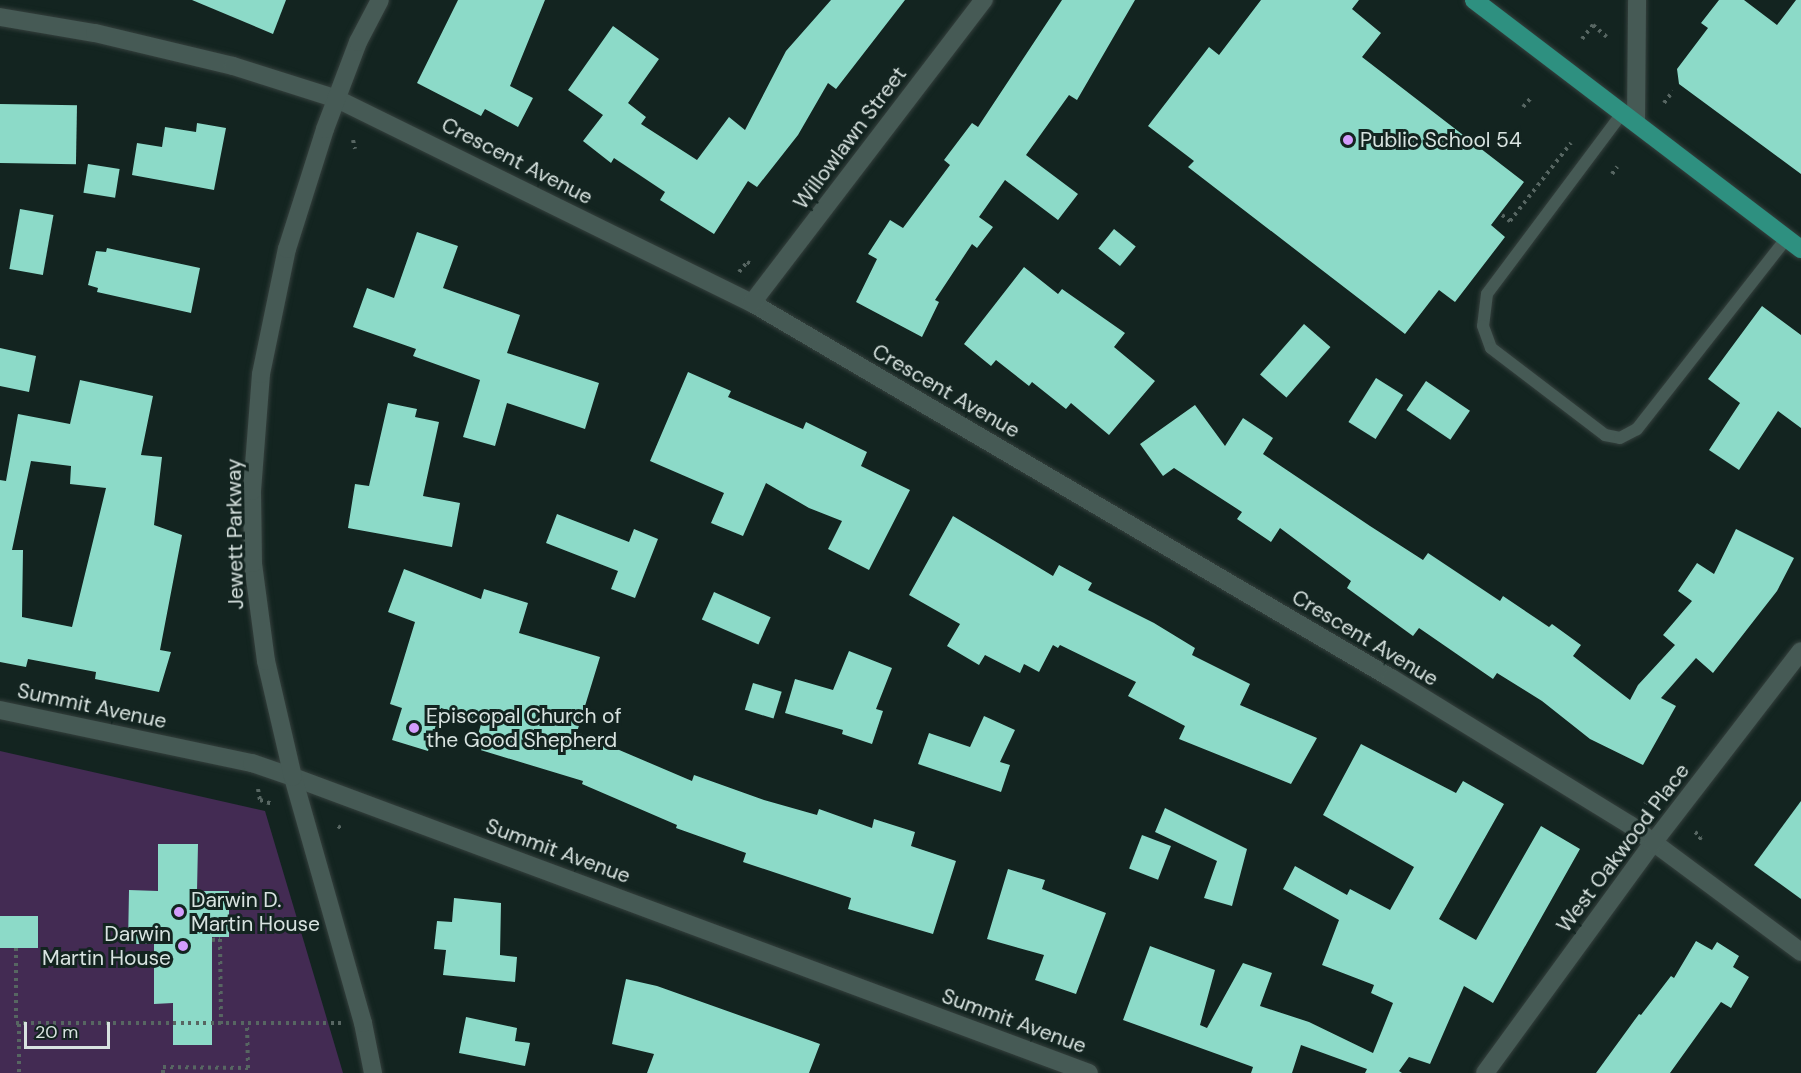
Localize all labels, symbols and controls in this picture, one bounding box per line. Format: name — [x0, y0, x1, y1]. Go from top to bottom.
street label: Willowlawn Street — [788, 62, 912, 214]
street label: Crescent Avenue — [437, 112, 597, 210]
place label: Public School 54 — [1360, 127, 1522, 153]
marker: Public School 54 — [1341, 133, 1355, 147]
street label: Crescent Avenue — [868, 339, 1024, 443]
street label: Jewett Parkway — [221, 458, 249, 610]
street label: Crescent Avenue — [1287, 584, 1443, 692]
street label: Summit Avenue — [15, 678, 169, 734]
place label: Episcopal Church of the Good Shepherd — [426, 703, 622, 753]
marker: Episcopal Church of the Good Shepherd — [407, 721, 421, 735]
street label: West Oakwood Place — [1551, 759, 1695, 937]
street label: Summit Avenue — [482, 813, 634, 889]
place label: Darwin D. Martin House — [191, 887, 320, 937]
marker: Darwin D. Martin House — [172, 905, 186, 919]
place label: Darwin Martin House — [42, 921, 171, 971]
marker: Darwin Martin House — [176, 939, 190, 953]
street label: Summit Avenue — [938, 983, 1090, 1059]
scale bar — [27, 1010, 112, 1048]
text: 20 m — [35, 1020, 78, 1044]

